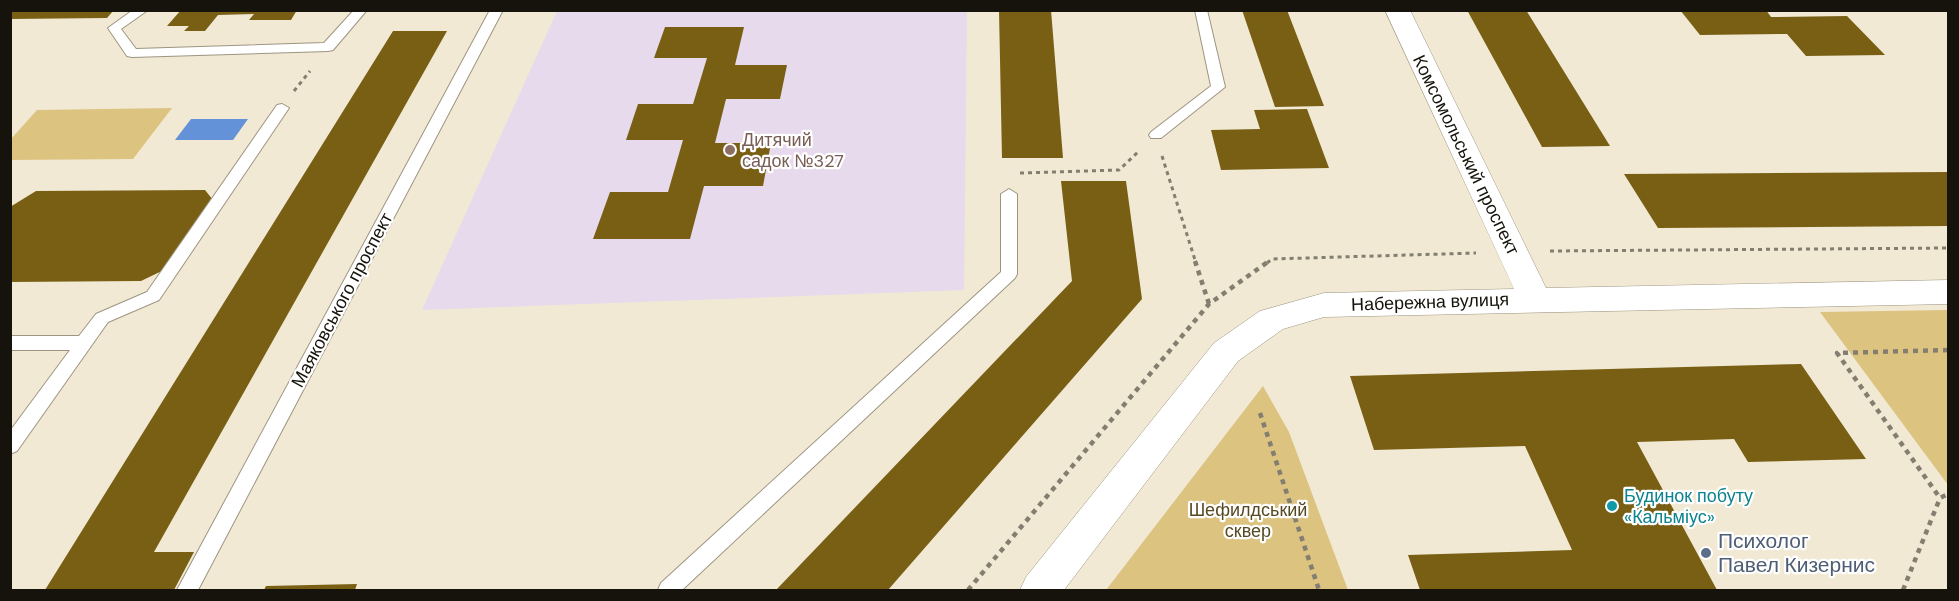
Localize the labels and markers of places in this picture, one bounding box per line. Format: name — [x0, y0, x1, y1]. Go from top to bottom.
place label: Дитячий садок №327 — [742, 128, 844, 173]
marker: Дитячий садок №327 — [723, 143, 737, 157]
place label: Будинок побуту «Кальміус» — [1624, 484, 1753, 529]
marker: Будинок побуту «Кальміус» — [1605, 499, 1619, 513]
place label: Психолог Павел Кизернис — [1718, 527, 1875, 579]
marker: Психолог Павел Кизернис — [1699, 546, 1713, 560]

